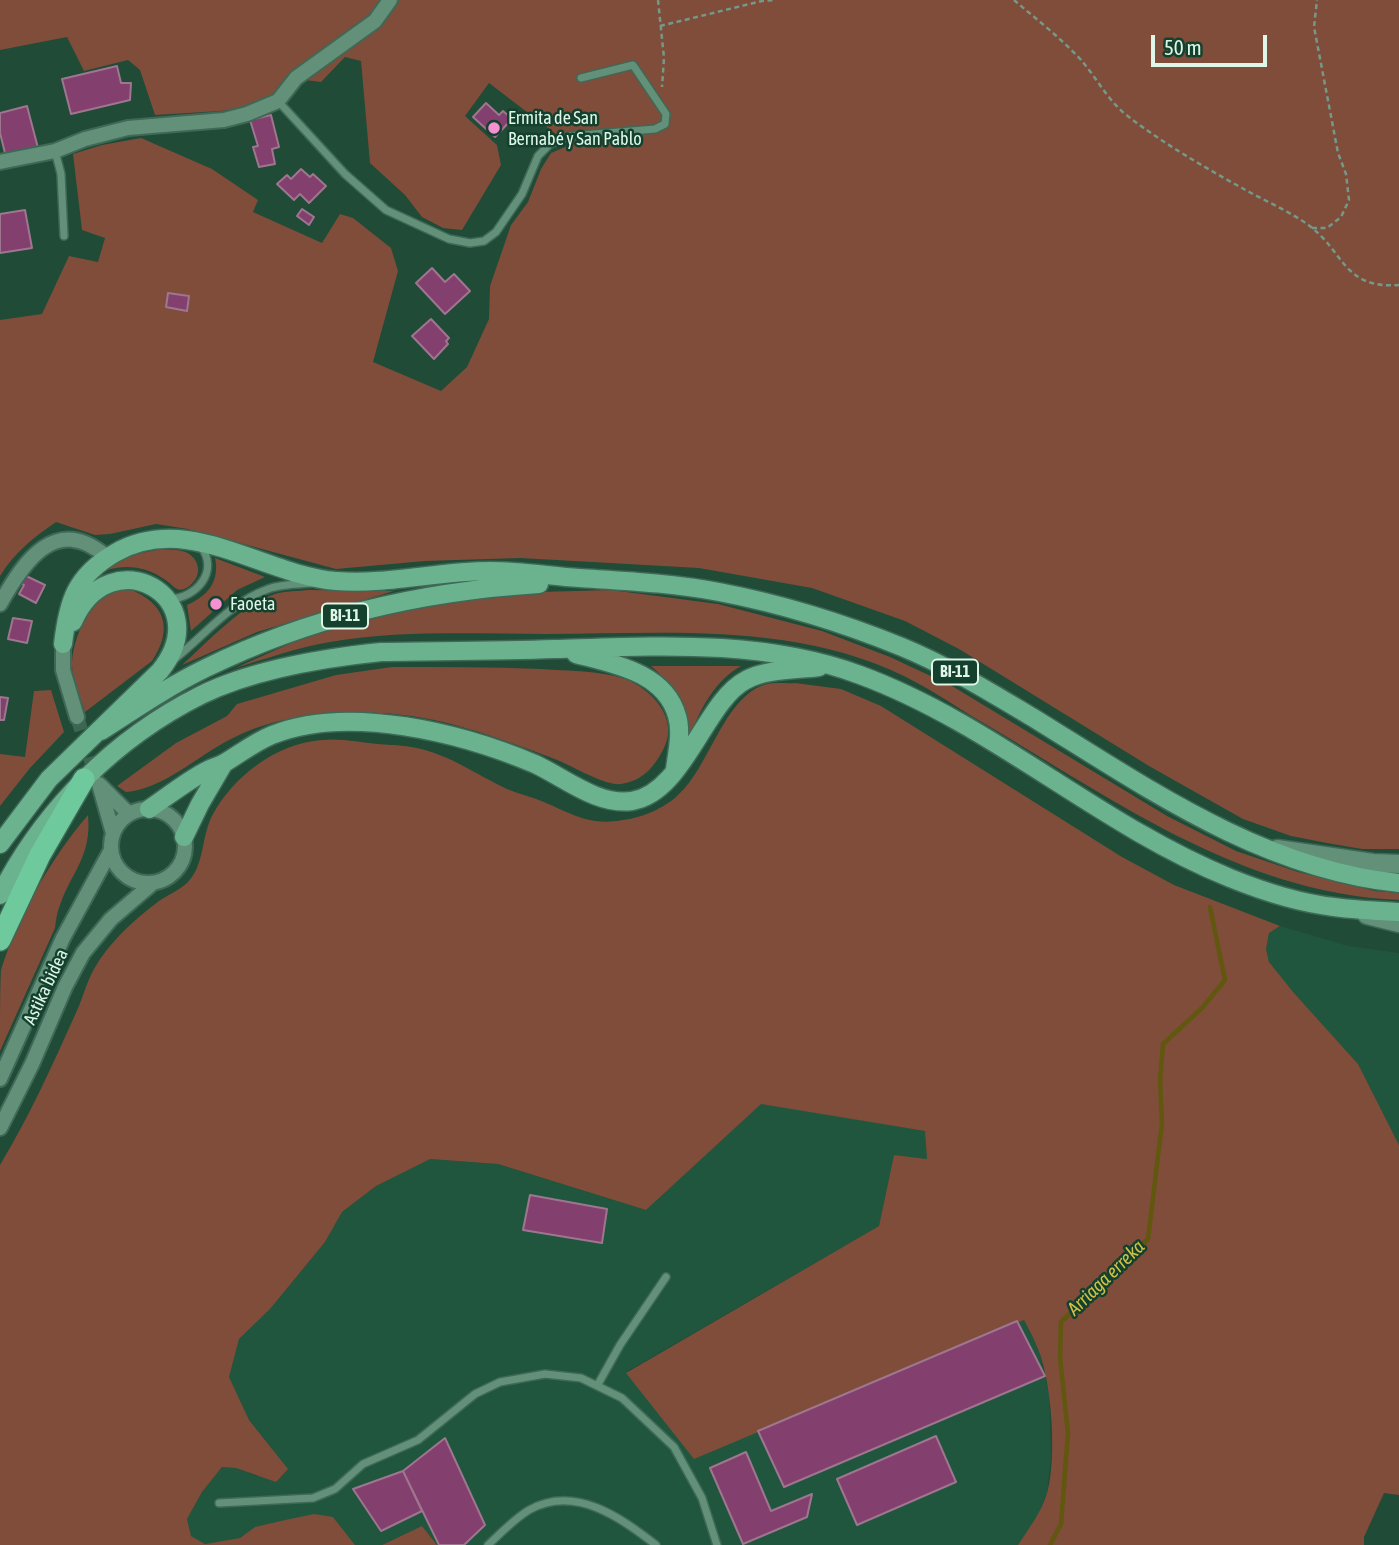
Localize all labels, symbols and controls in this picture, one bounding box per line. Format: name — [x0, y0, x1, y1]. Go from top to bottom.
scale bar — [1154, 21, 1270, 65]
text: 50 m — [1164, 35, 1202, 59]
place label: Ermita de San Bernabé y San Pablo — [508, 107, 642, 150]
marker: Ermita de San Bernabé y San Pablo — [486, 120, 502, 136]
place label: Faoeta — [230, 593, 275, 615]
marker: Faoeta — [208, 596, 224, 612]
road number: BI-11 — [322, 604, 368, 628]
road number: BI-11 — [932, 660, 978, 684]
street label: Astika bidea — [19, 946, 73, 1028]
water label: Arriaga erreka — [1063, 1236, 1149, 1320]

